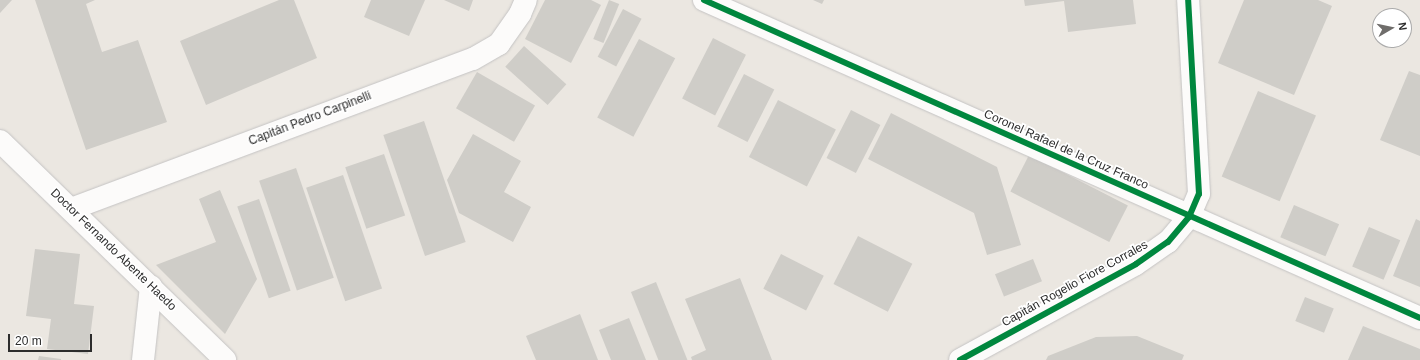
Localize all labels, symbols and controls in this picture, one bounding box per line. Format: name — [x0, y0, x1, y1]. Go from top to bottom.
north arrow — [1372, 8, 1412, 48]
text: N — [1396, 21, 1409, 31]
street label: Capitán Pedro Carpinelli — [247, 89, 373, 149]
street label: Coronel Rafael de la Cruz Franco — [981, 107, 1151, 193]
street label: Doctor Fernando Abente Haedo — [47, 186, 179, 314]
street label: Capitán Rogelio Fiore Corrales — [999, 238, 1151, 330]
scale bar — [10, 326, 94, 352]
text: 20 m — [15, 334, 42, 348]

